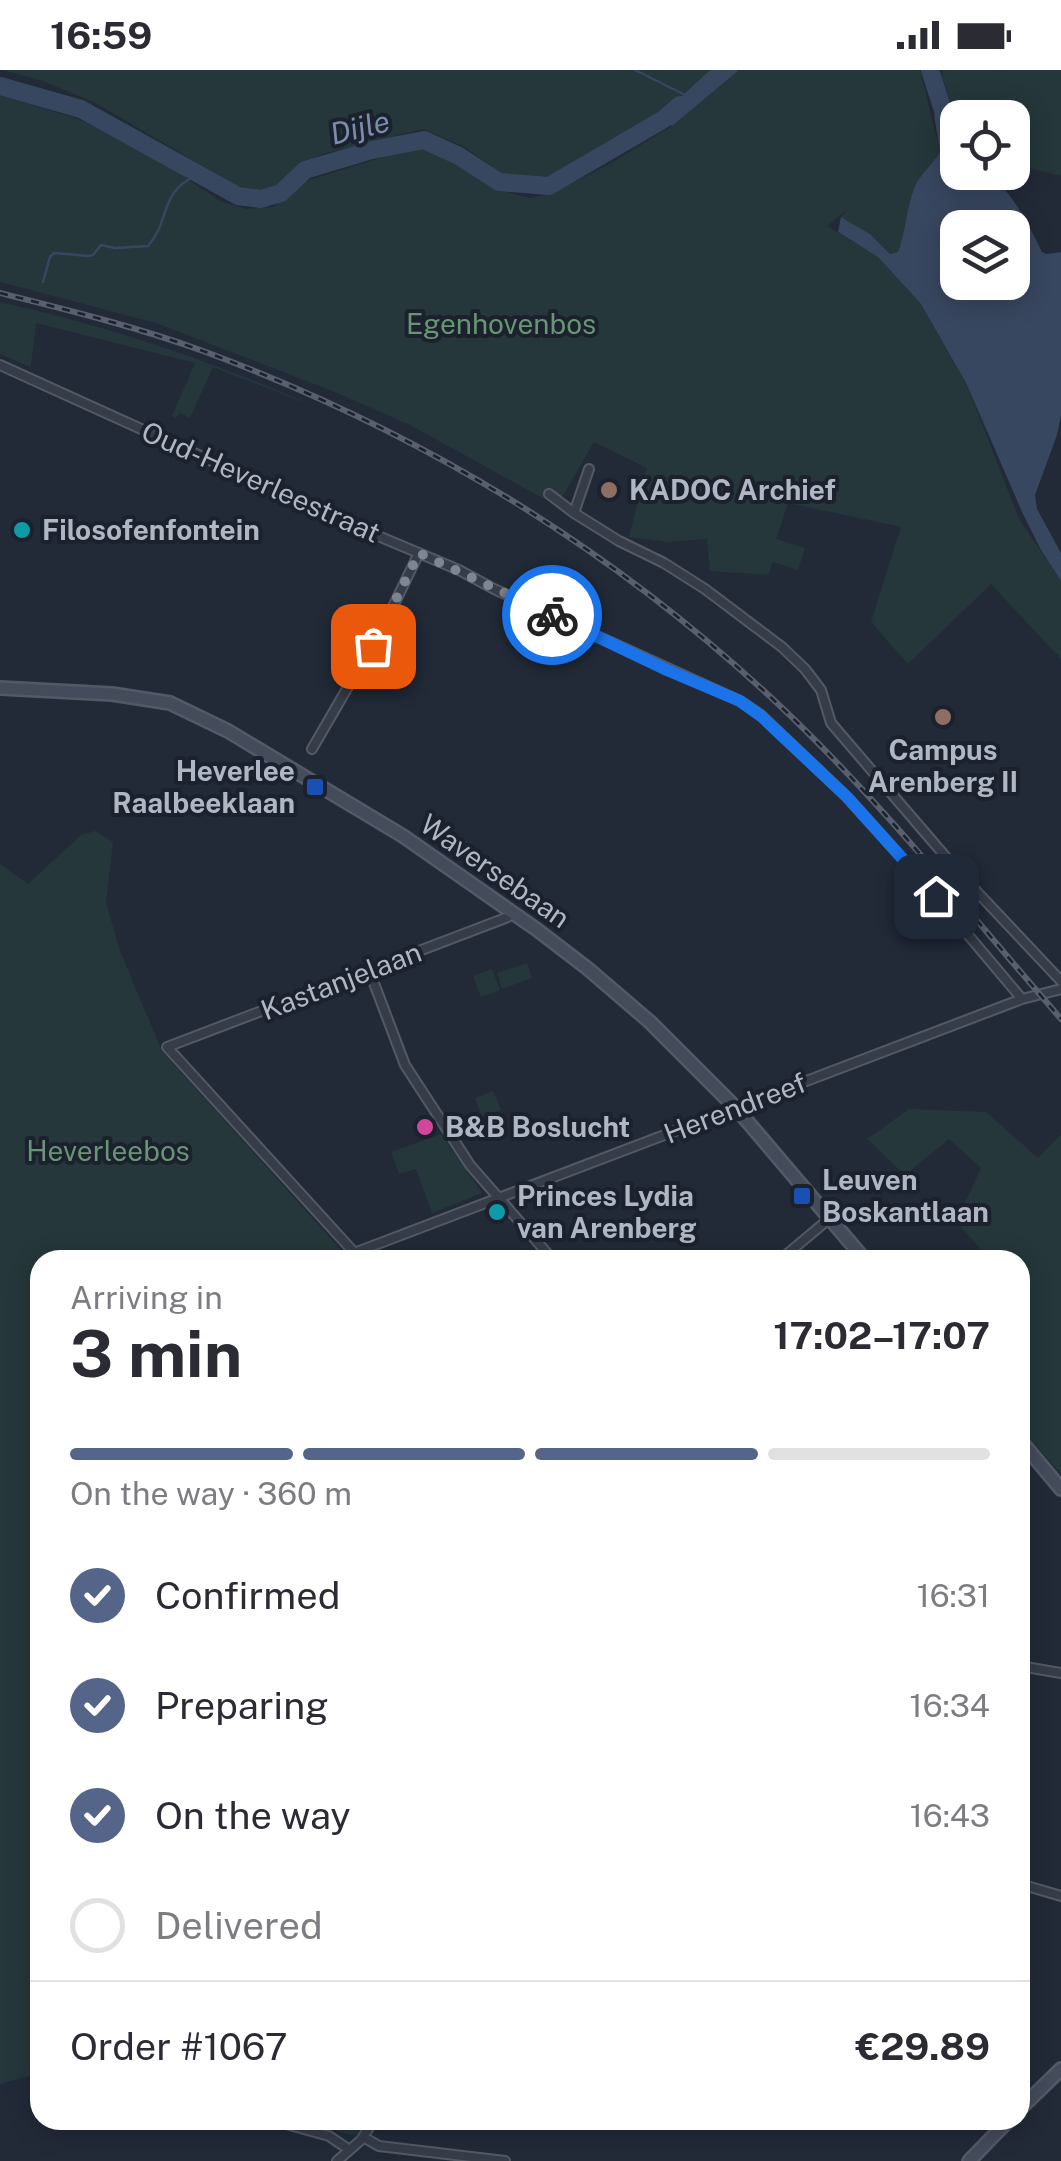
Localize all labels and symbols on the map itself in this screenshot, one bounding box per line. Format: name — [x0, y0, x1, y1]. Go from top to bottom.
water label: Dijle — [326, 102, 393, 152]
park label: Egenhovenbos — [406, 307, 596, 340]
street label: Oud-Heverleestraat — [137, 414, 385, 549]
place label: KADOC Archief — [629, 473, 836, 506]
marker: KADOC Archief — [598, 479, 620, 501]
place label: Filosofenfontein — [42, 513, 260, 546]
marker: Filosofenfontein — [11, 519, 33, 541]
courier — [502, 565, 602, 665]
pin — [331, 604, 416, 689]
marker: Campus Arenberg II — [932, 706, 954, 728]
place label: Campus Arenberg II — [868, 733, 1018, 798]
place label: Heverlee Raalbeeklaan — [112, 754, 295, 819]
marker: Heverlee Raalbeeklaan — [304, 776, 326, 798]
street label: Waversebaan — [414, 807, 576, 934]
pin — [894, 854, 979, 939]
street label: Kastanjelaan — [256, 935, 426, 1026]
street label: Herendreef — [659, 1065, 811, 1150]
place label: B&B Boslucht — [445, 1110, 630, 1143]
marker: B&B Boslucht — [414, 1116, 436, 1138]
park label: Heverleebos — [26, 1134, 190, 1167]
place label: Leuven Boskantlaan — [822, 1163, 989, 1228]
place label: Princes Lydia van Arenberg — [517, 1179, 697, 1244]
marker: Leuven Boskantlaan — [791, 1185, 813, 1207]
marker: Princes Lydia van Arenberg — [486, 1201, 508, 1223]

